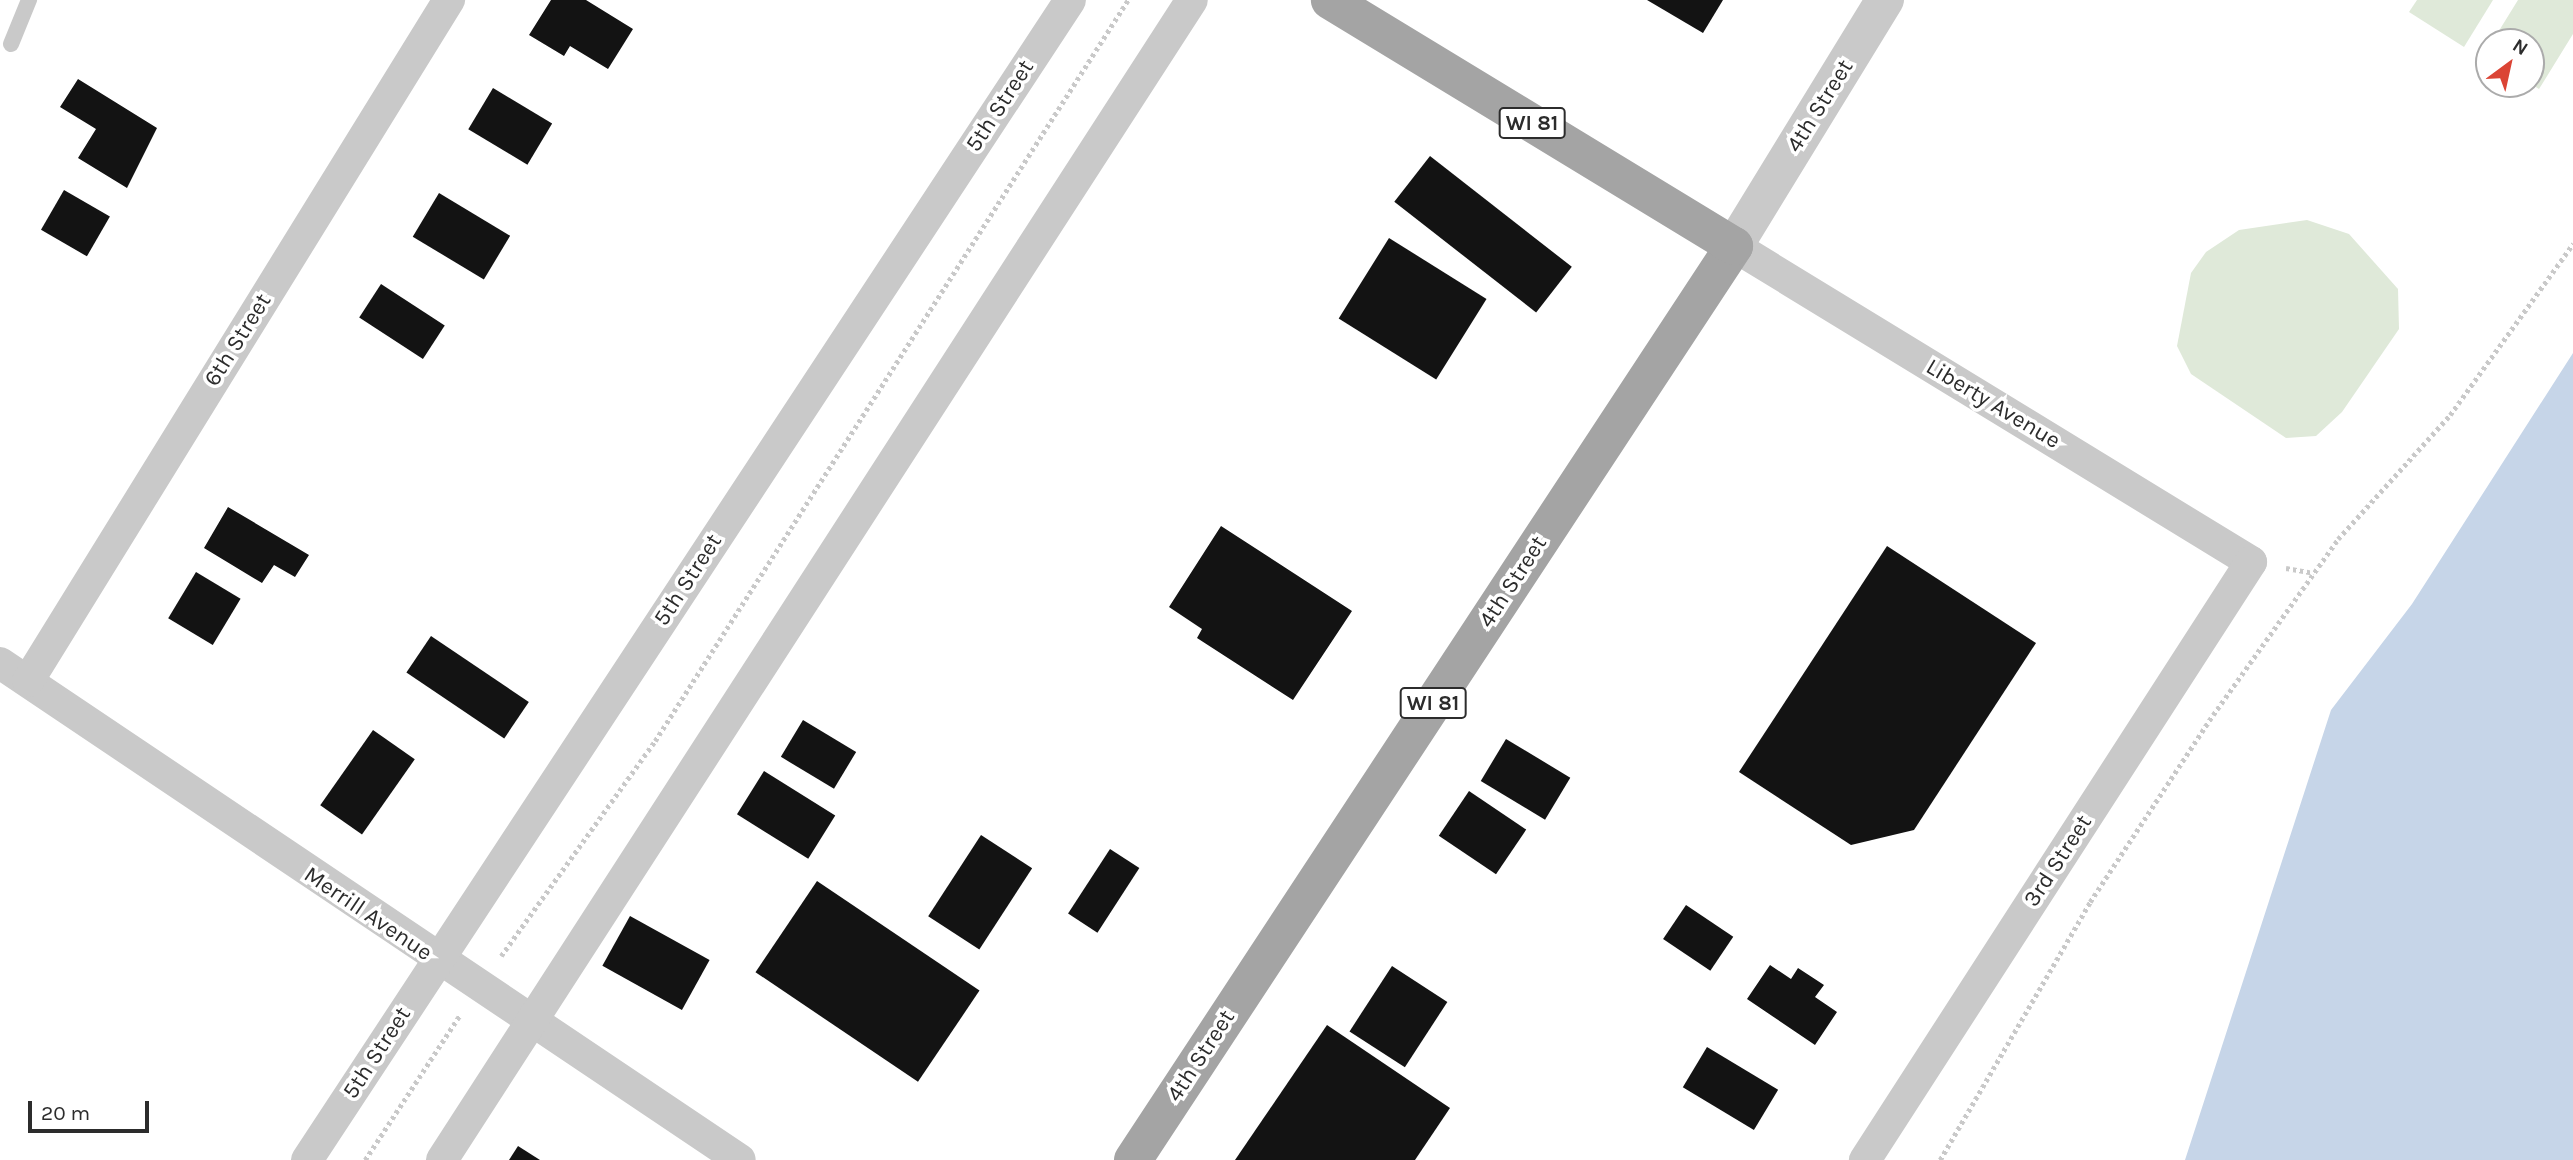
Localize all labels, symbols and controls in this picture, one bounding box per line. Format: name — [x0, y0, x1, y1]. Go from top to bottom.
north arrow — [2475, 28, 2545, 98]
text: N — [2509, 34, 2532, 60]
street label: 5th Street — [960, 55, 1040, 157]
street label: 4th Street — [1781, 55, 1859, 157]
road number: WI 81 — [1497, 106, 1567, 140]
street label: 6th Street — [199, 288, 277, 392]
street label: Liberty Avenue — [1921, 353, 2065, 455]
street label: 5th Street — [648, 529, 728, 631]
street label: 4th Street — [1473, 531, 1553, 633]
road number: WI 81 — [1398, 686, 1468, 720]
street label: 3rd Street — [2018, 810, 2098, 912]
street label: Merrill Avenue — [299, 861, 437, 967]
street label: 5th Street — [337, 1002, 417, 1104]
street label: 4th Street — [1161, 1005, 1241, 1107]
scale bar — [32, 1086, 152, 1130]
text: 20 m — [41, 1101, 90, 1125]

